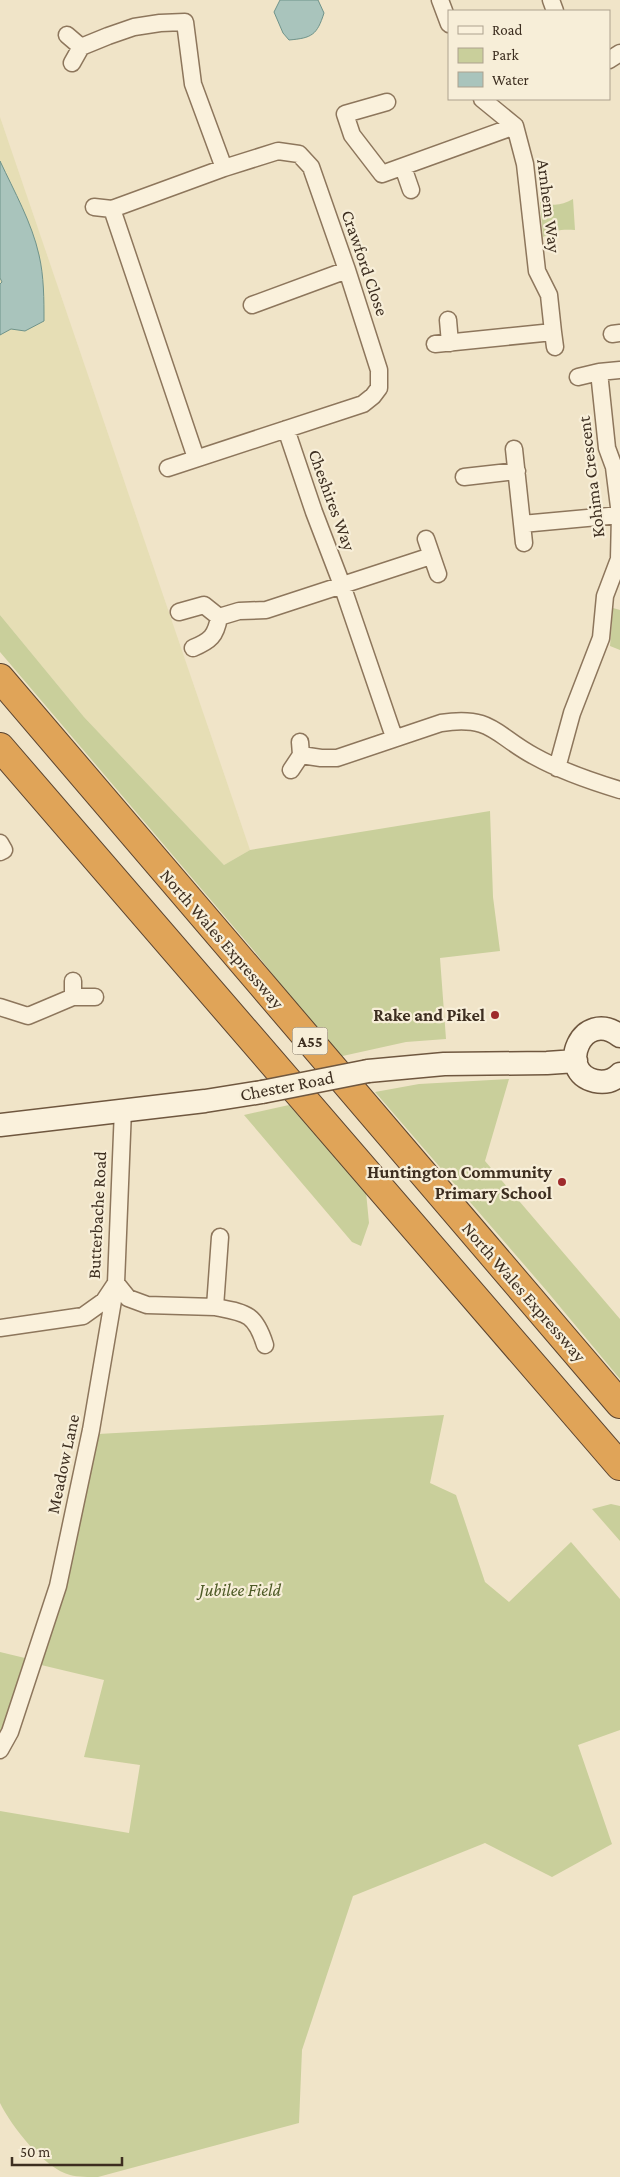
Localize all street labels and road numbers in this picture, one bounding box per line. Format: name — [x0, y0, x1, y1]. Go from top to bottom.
street label: Arnhem Way — [533, 158, 565, 255]
street label: Crawford Close — [338, 207, 392, 319]
street label: Kohima Crescent — [574, 414, 608, 539]
street label: Cheshires Way — [304, 447, 360, 554]
street label: North Wales Expressway — [156, 865, 288, 1013]
road number: A55 — [292, 1028, 328, 1054]
street label: Chester Road — [238, 1067, 336, 1105]
street label: Butterbache Road — [84, 1150, 110, 1279]
street label: North Wales Expressway — [458, 1218, 590, 1366]
street label: Meadow Lane — [43, 1412, 83, 1516]

